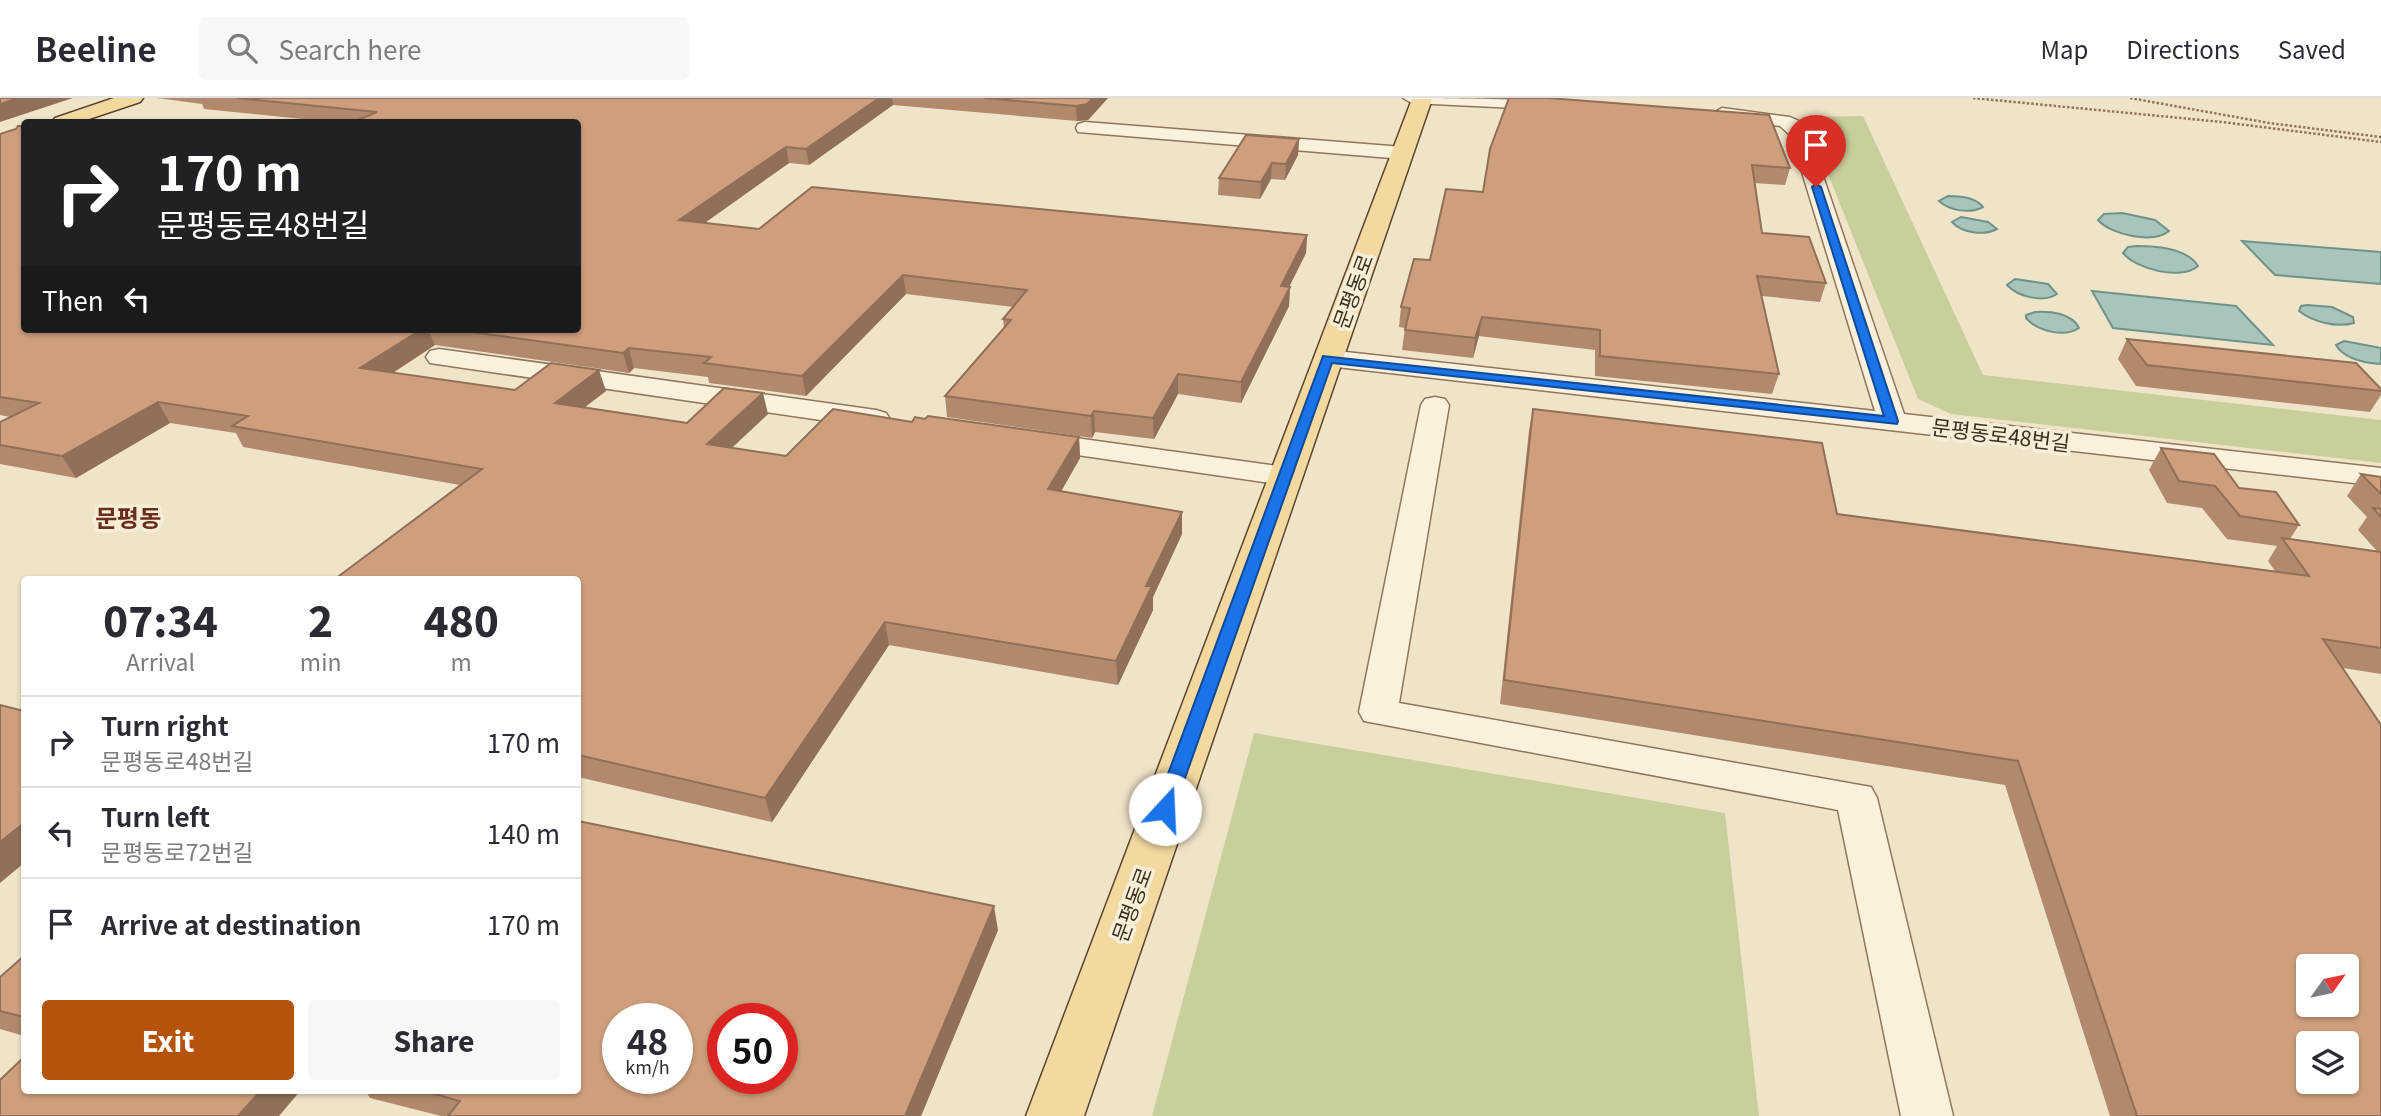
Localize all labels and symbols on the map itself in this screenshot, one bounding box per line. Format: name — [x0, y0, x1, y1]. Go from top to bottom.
pin — [1786, 115, 1846, 187]
street label: 문평동로 — [1325, 250, 1379, 332]
street label: 문평동로48번길 — [1930, 411, 2072, 457]
district label: 문평동 — [95, 499, 161, 534]
position arrow — [1128, 772, 1202, 846]
street label: 문평동로 — [1104, 863, 1158, 945]
north arrow — [2296, 954, 2359, 1017]
speed limit sign: 50 — [707, 1003, 798, 1094]

